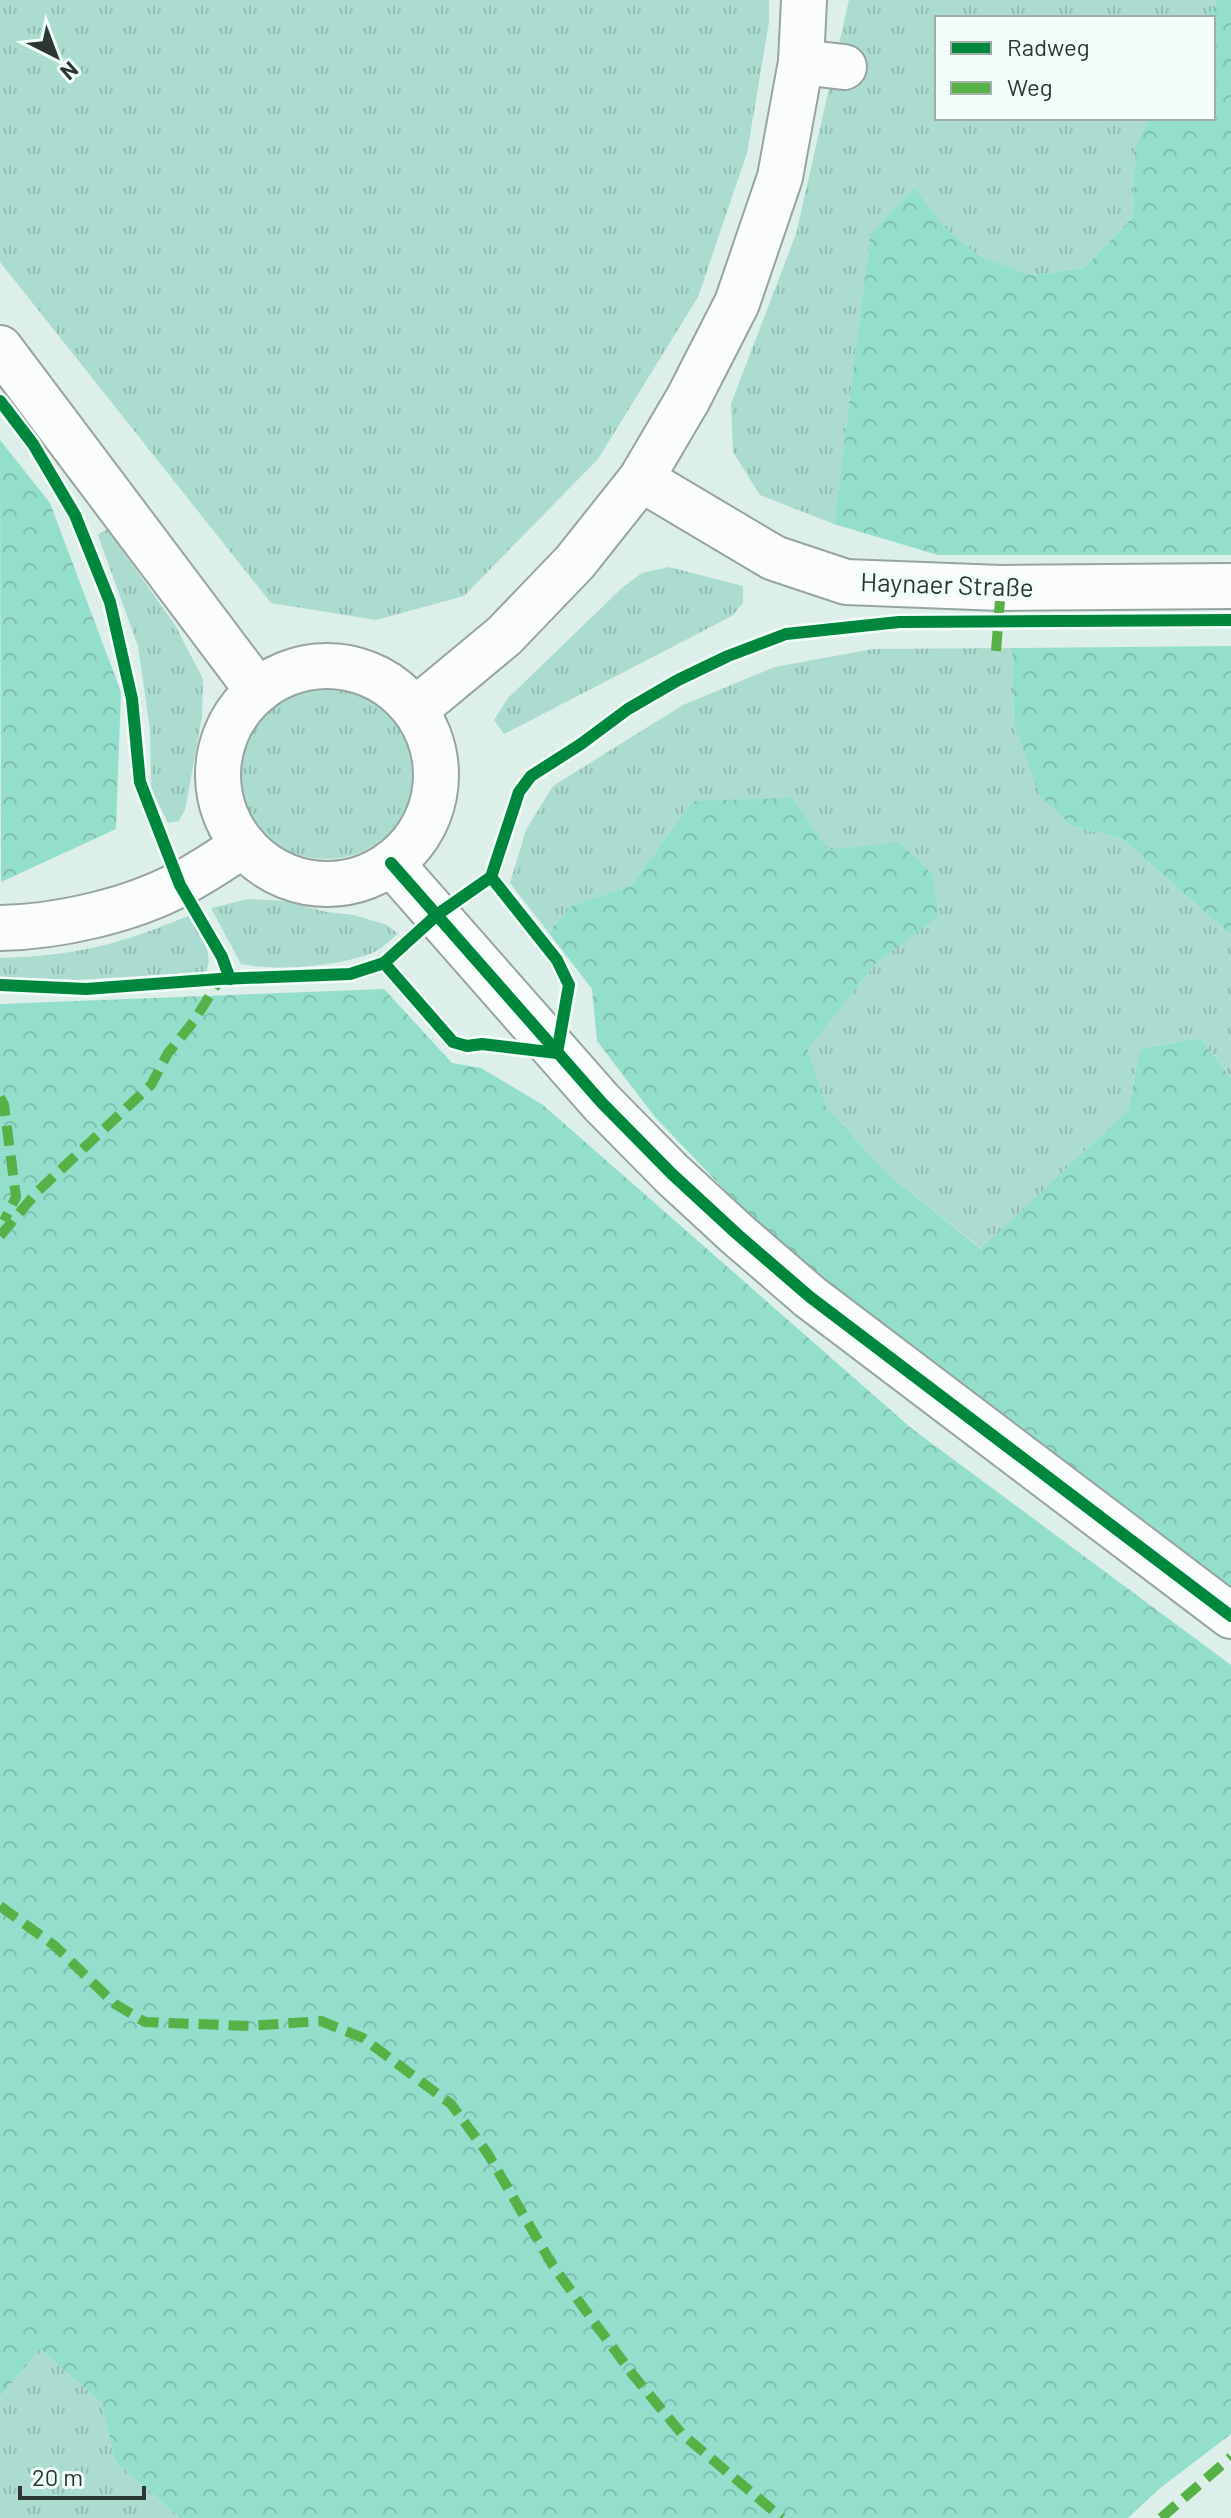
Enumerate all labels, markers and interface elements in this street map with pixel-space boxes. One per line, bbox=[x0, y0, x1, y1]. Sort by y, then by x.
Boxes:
north arrow bbox=[16, 16, 96, 96]
legend bbox=[935, 16, 1215, 120]
text: Radweg bbox=[1007, 32, 1090, 61]
text: N bbox=[56, 57, 84, 86]
text: Weg bbox=[1007, 72, 1053, 101]
street label: Haynaer Straße bbox=[860, 565, 1034, 602]
scale bar bbox=[20, 2450, 144, 2500]
text: 20 m bbox=[32, 2462, 83, 2491]

